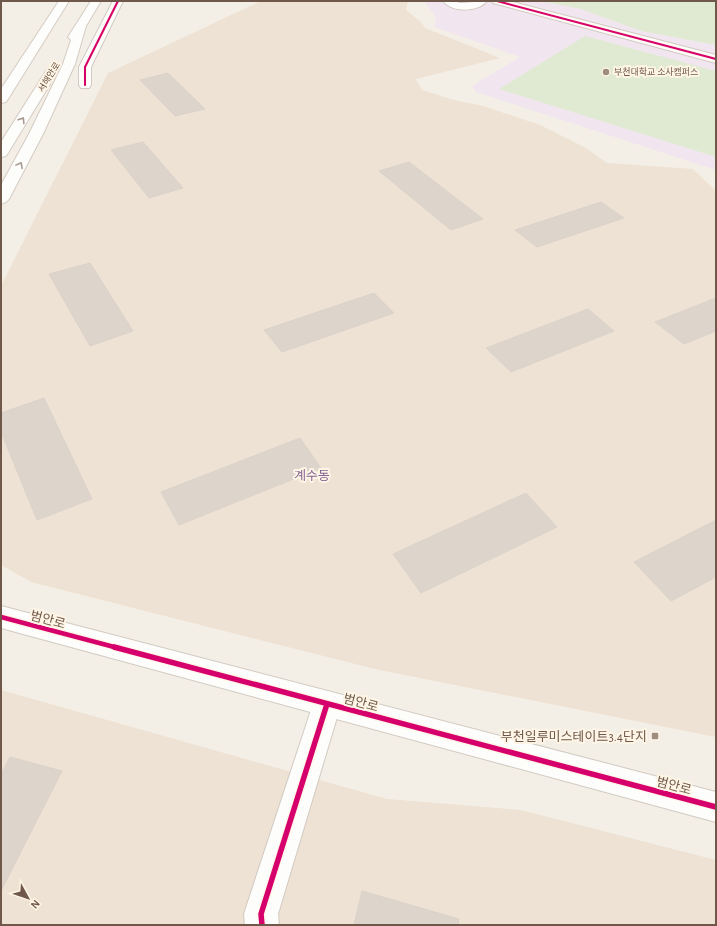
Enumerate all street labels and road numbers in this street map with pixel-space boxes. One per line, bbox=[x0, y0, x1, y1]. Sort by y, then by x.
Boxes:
street label: 서해안로 bbox=[36, 60, 62, 94]
street label: 범안로 bbox=[29, 609, 67, 631]
street label: 범안로 bbox=[342, 692, 380, 714]
street label: 범안로 bbox=[655, 775, 693, 797]

